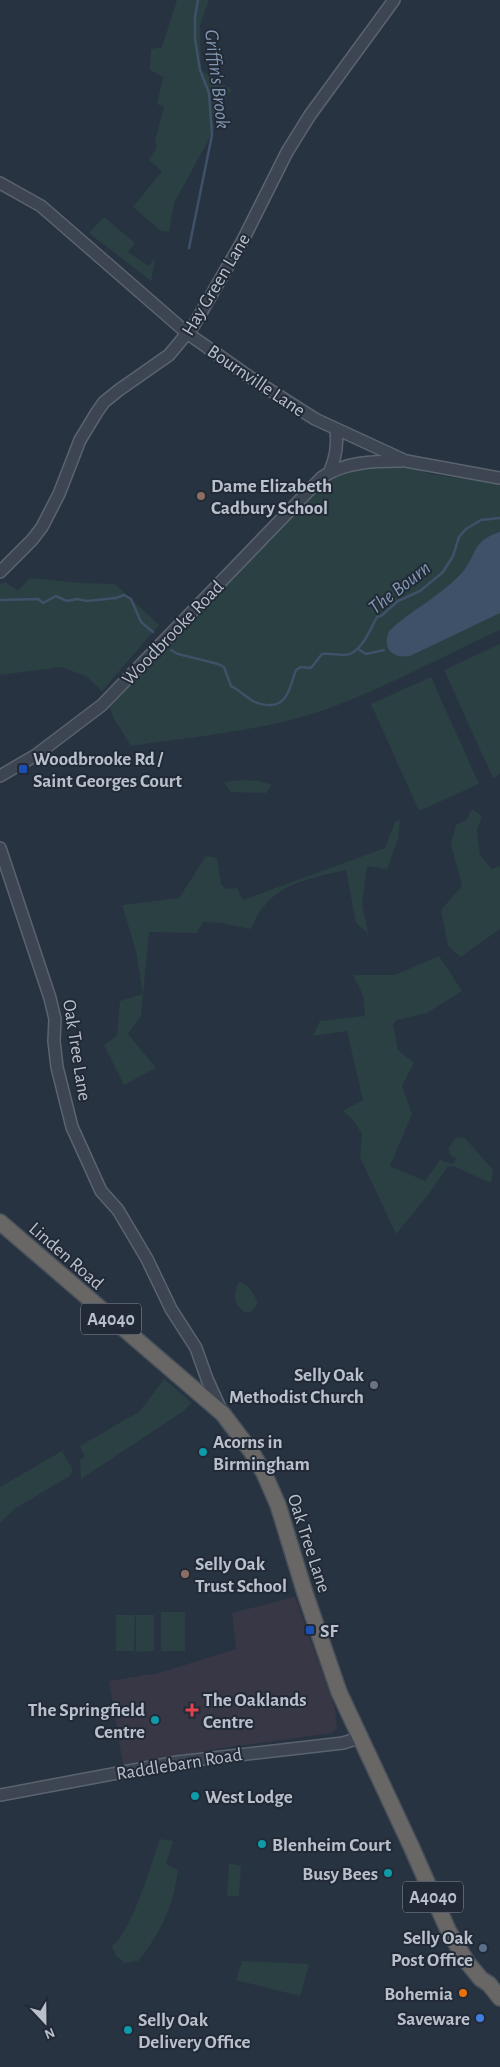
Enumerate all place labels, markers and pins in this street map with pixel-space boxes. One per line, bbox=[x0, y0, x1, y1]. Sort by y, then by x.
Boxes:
place label: Dame Elizabeth Cadbury School bbox=[211, 477, 332, 518]
marker: Dame Elizabeth Cadbury School bbox=[195, 490, 207, 502]
place label: Woodbrooke Rd / Saint Georges Court bbox=[33, 750, 182, 791]
marker: Woodbrooke Rd / Saint Georges Court bbox=[17, 763, 29, 775]
place label: Selly Oak Methodist Church bbox=[229, 1366, 365, 1407]
marker: Selly Oak Methodist Church bbox=[368, 1379, 380, 1391]
place label: Acorns in Birmingham bbox=[213, 1433, 310, 1474]
marker: Acorns in Birmingham bbox=[197, 1446, 209, 1458]
place label: Selly Oak Trust School bbox=[195, 1555, 287, 1596]
marker: Selly Oak Trust School bbox=[179, 1568, 191, 1580]
place label: SF bbox=[320, 1622, 338, 1641]
marker: SF bbox=[304, 1624, 316, 1636]
place label: The Oaklands Centre bbox=[203, 1691, 307, 1732]
place label: The Springfield Centre bbox=[28, 1701, 145, 1742]
marker: The Oaklands Centre bbox=[185, 1703, 199, 1717]
marker: The Springfield Centre bbox=[149, 1714, 161, 1726]
place label: West Lodge bbox=[205, 1788, 293, 1807]
marker: West Lodge bbox=[189, 1790, 201, 1802]
place label: Blenheim Court bbox=[272, 1836, 392, 1855]
marker: Blenheim Court bbox=[256, 1838, 268, 1850]
place label: Busy Bees bbox=[302, 1865, 378, 1884]
marker: Busy Bees bbox=[382, 1867, 394, 1879]
place label: Selly Oak Post Office bbox=[391, 1929, 474, 1970]
marker: Selly Oak Post Office bbox=[477, 1942, 489, 1954]
place label: Bohemia bbox=[384, 1985, 453, 2004]
marker: Bohemia bbox=[457, 1987, 469, 1999]
place label: Saveware bbox=[397, 2010, 470, 2029]
place label: Selly Oak Delivery Office bbox=[138, 2011, 251, 2052]
marker: Saveware bbox=[474, 2012, 486, 2024]
marker: Selly Oak Delivery Office bbox=[122, 2024, 134, 2036]

